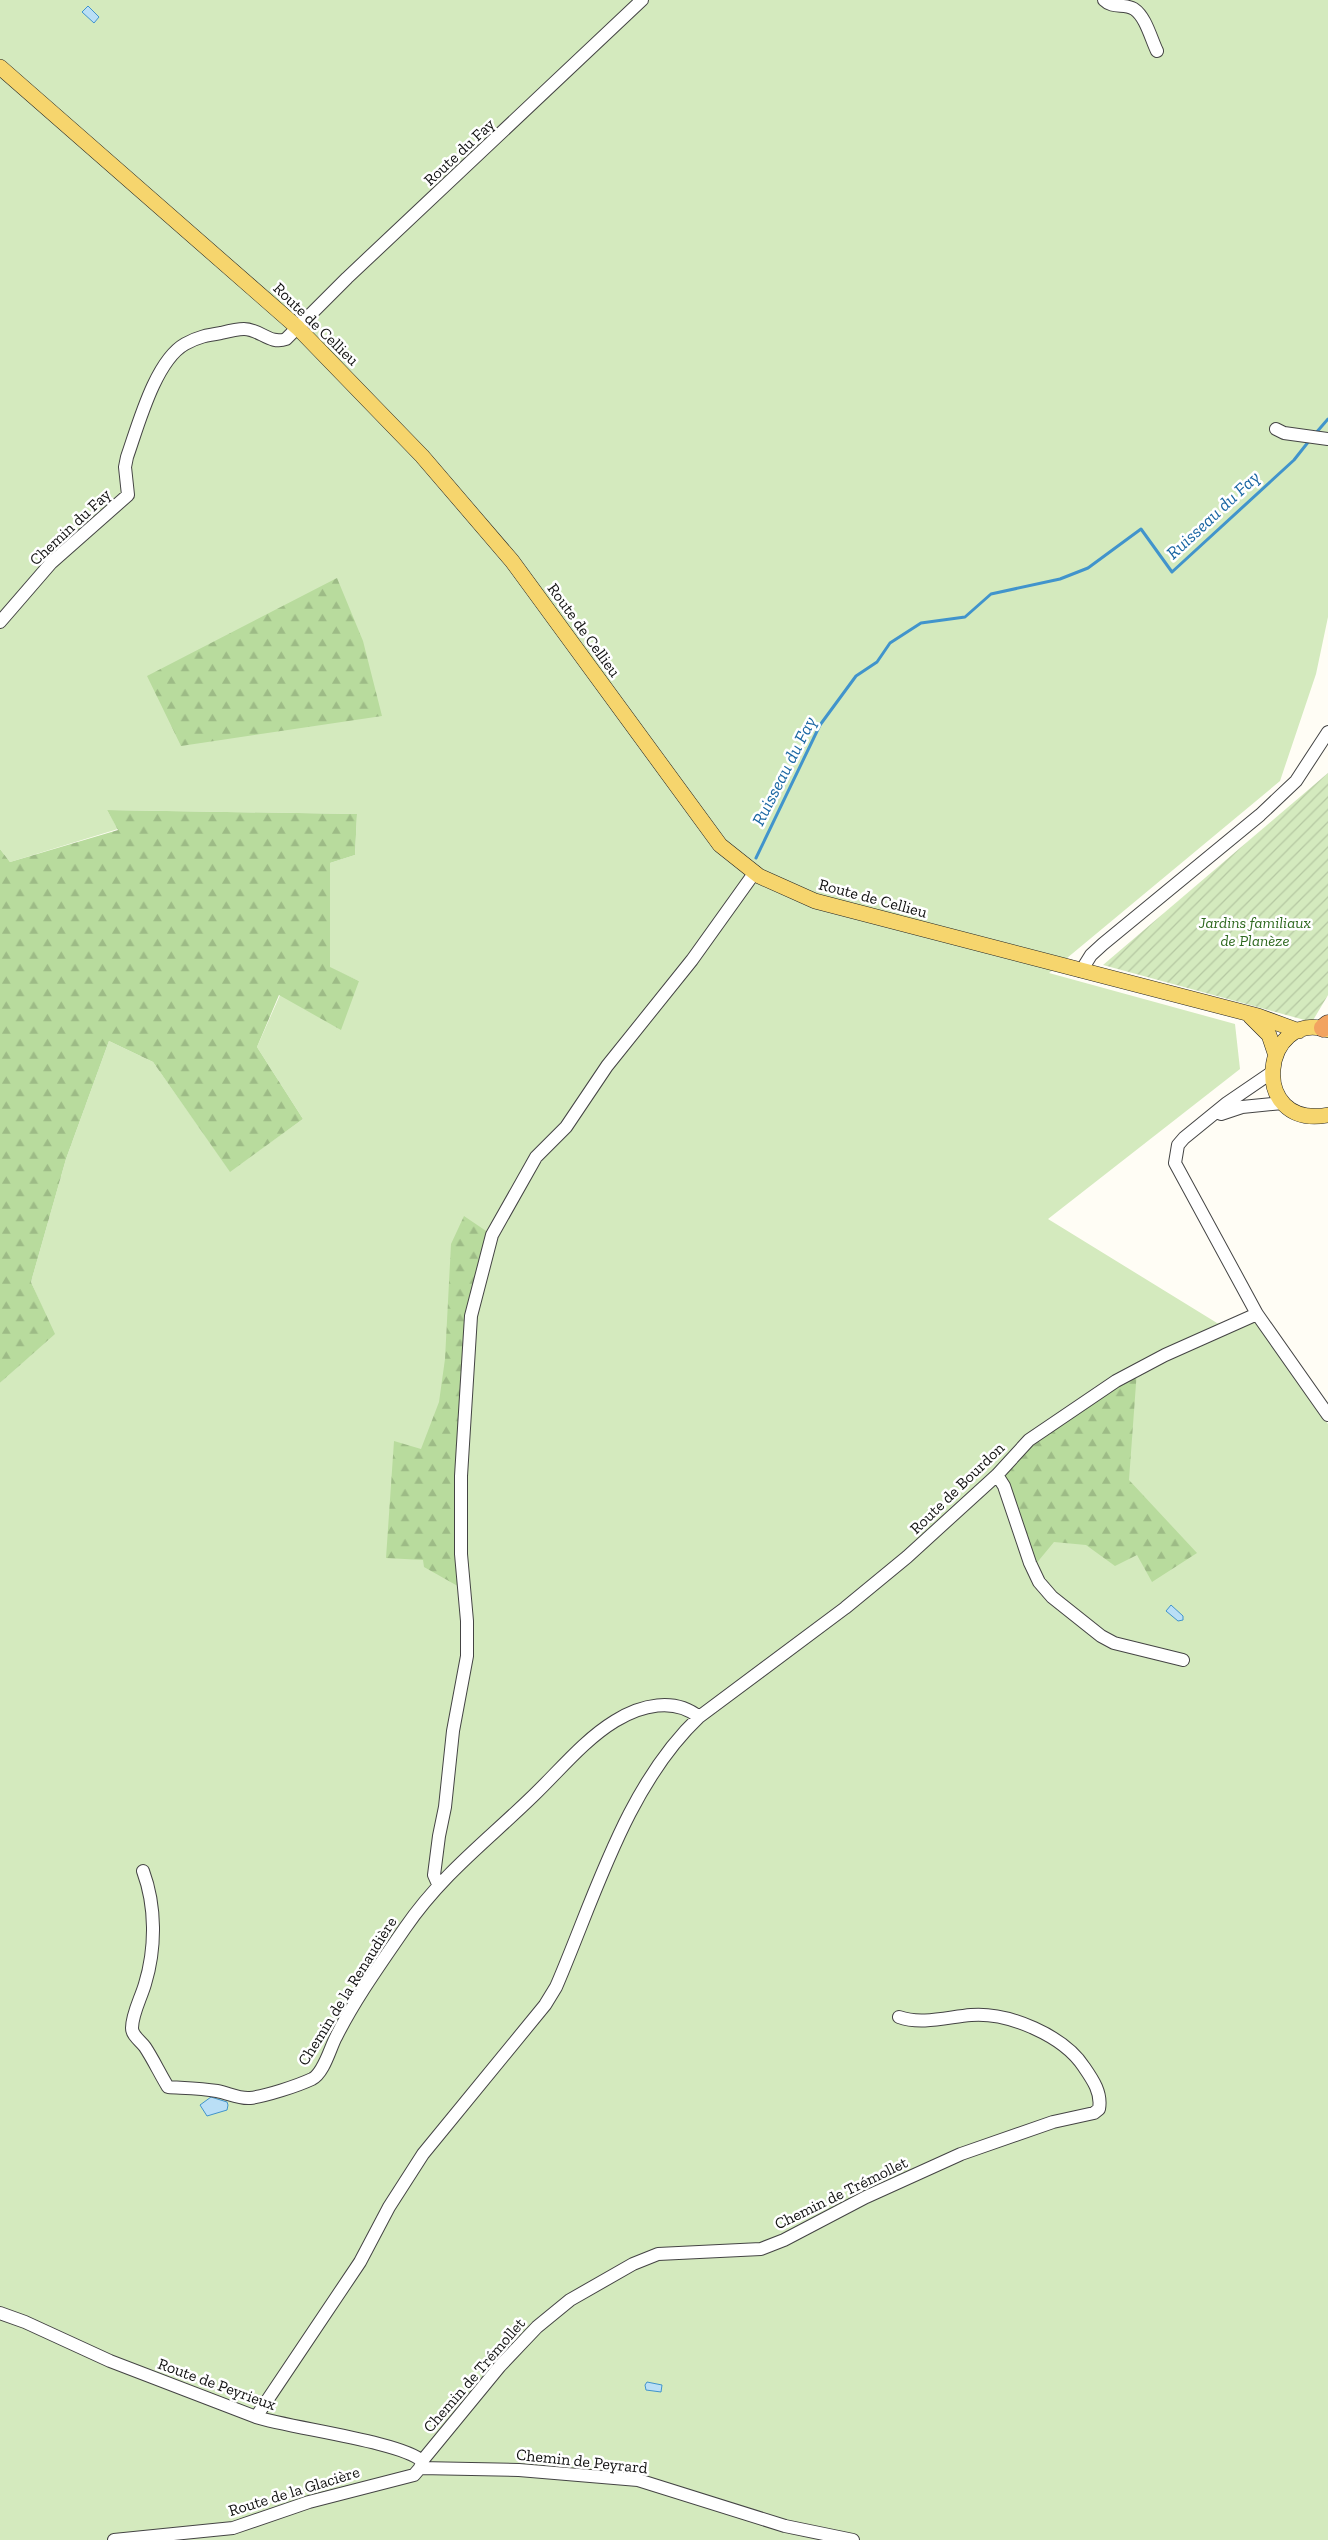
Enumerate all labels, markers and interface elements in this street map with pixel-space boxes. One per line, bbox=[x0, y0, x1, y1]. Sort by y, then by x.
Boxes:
street label: Route du Fay bbox=[420, 114, 499, 190]
street label: Route de Cellieu bbox=[269, 279, 363, 369]
water label: Ruisseau du Fay bbox=[1162, 466, 1264, 564]
street label: Chemin du Fay bbox=[26, 484, 115, 569]
street label: Route de Cellieu bbox=[544, 579, 624, 681]
water label: Ruisseau du Fay bbox=[747, 713, 821, 829]
street label: Route de Cellieu bbox=[817, 874, 929, 922]
park label: Jardins familiaux de Planèze bbox=[1198, 913, 1312, 950]
street label: Route de Bourdon bbox=[906, 1438, 1009, 1538]
street label: Chemin de la Renaudière bbox=[293, 1913, 401, 2069]
street label: Chemin de Trémollet bbox=[771, 2153, 911, 2233]
street label: Chemin de Trémollet bbox=[419, 2314, 529, 2436]
street label: Route de Peyrieux bbox=[155, 2354, 279, 2414]
street label: Chemin de Peyrard bbox=[515, 2445, 649, 2477]
street label: Route de la Glacière bbox=[226, 2462, 362, 2520]

